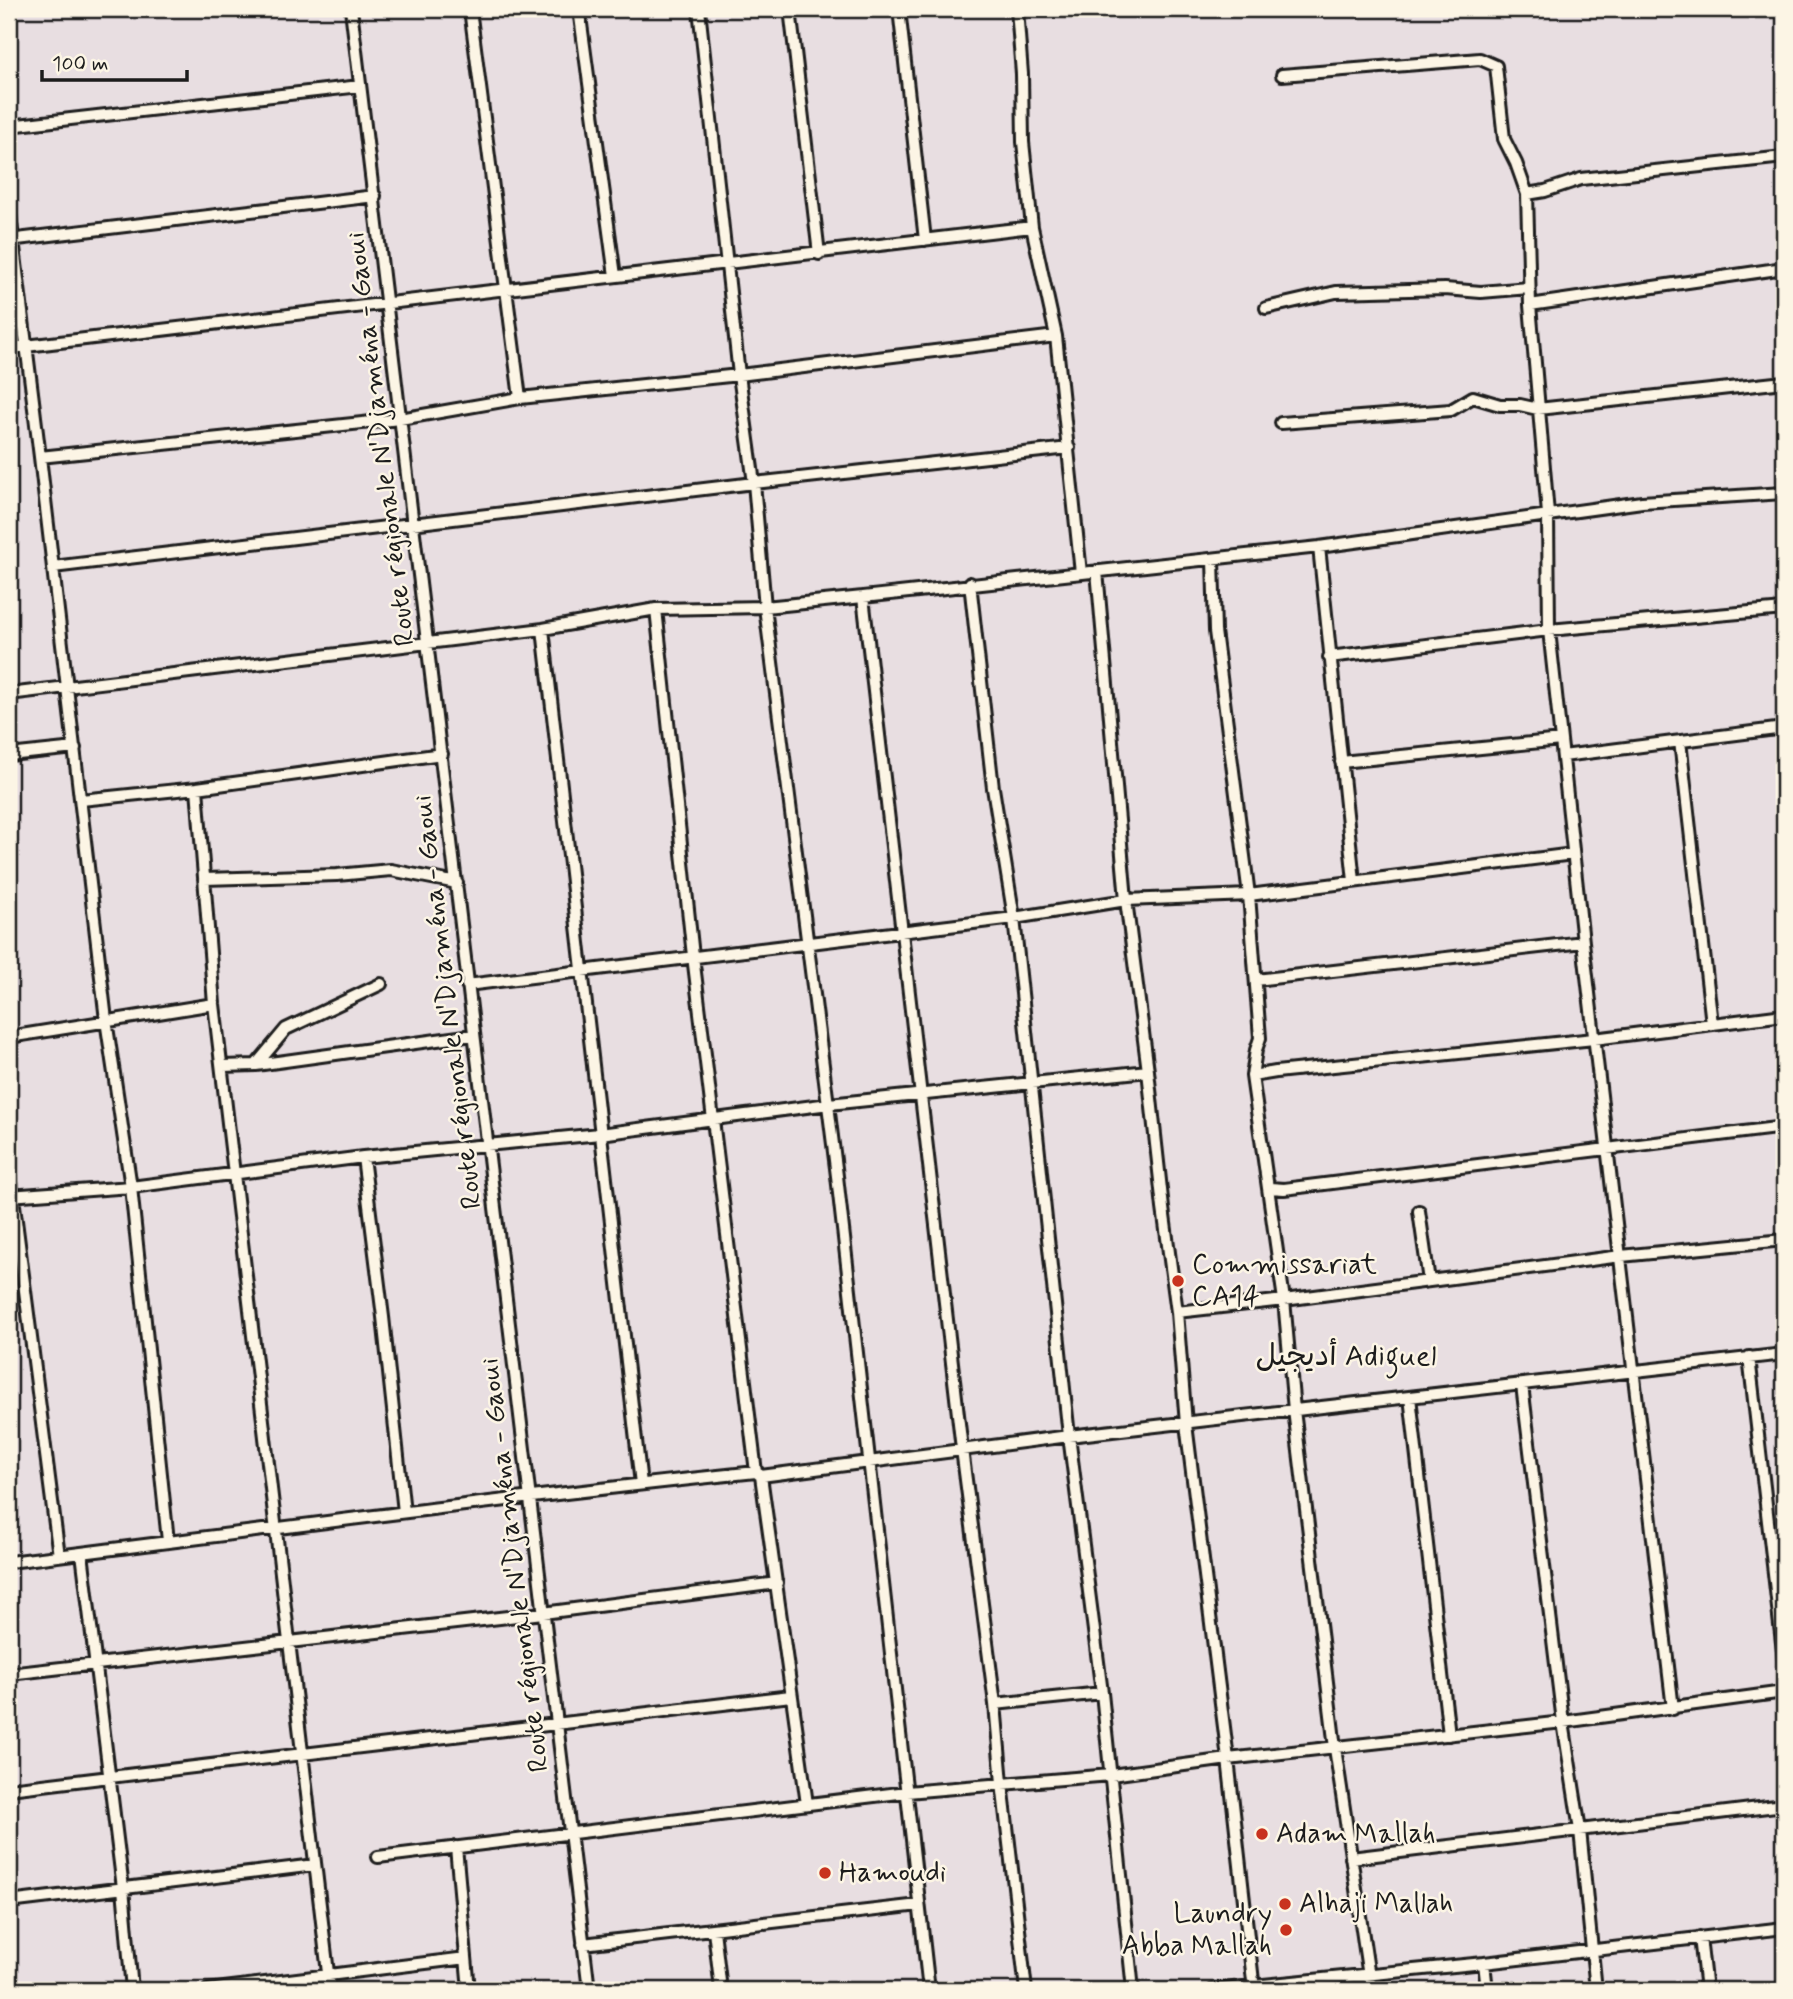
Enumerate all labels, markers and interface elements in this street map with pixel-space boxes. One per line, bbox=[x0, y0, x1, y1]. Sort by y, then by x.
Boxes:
scale bar bbox=[42, 38, 187, 82]
text: 100 m bbox=[52, 50, 108, 78]
street label: Route régionale N'Djaména - Gaoui bbox=[337, 230, 425, 648]
street label: Route régionale N'Djaména - Gaoui bbox=[404, 793, 492, 1211]
place label: Commissariat CA14 bbox=[1192, 1247, 1378, 1316]
marker: Commissariat CA14 bbox=[1170, 1273, 1186, 1289]
district label: أديجيل Adiguel bbox=[1256, 1337, 1436, 1379]
street label: Route régionale N'Djaména - Gaoui bbox=[471, 1356, 559, 1774]
place label: Adam Mallah bbox=[1276, 1816, 1436, 1853]
marker: Adam Mallah bbox=[1254, 1826, 1270, 1842]
place label: Hamoudi bbox=[839, 1855, 946, 1892]
marker: Hamoudi bbox=[817, 1865, 833, 1881]
place label: Alhaji Mallah bbox=[1299, 1886, 1453, 1923]
place label: Laundry Abba Mallah bbox=[1122, 1896, 1272, 1965]
marker: Alhaji Mallah bbox=[1277, 1896, 1293, 1912]
marker: Laundry Abba Mallah bbox=[1278, 1922, 1294, 1938]

